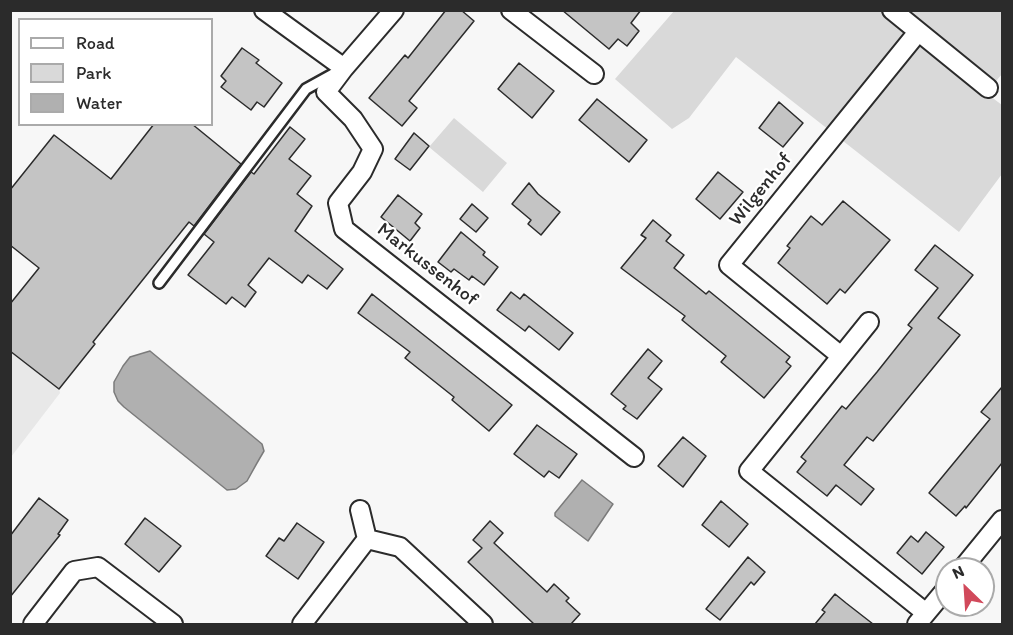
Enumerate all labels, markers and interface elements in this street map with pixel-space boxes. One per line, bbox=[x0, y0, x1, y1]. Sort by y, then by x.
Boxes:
legend bbox=[18, 18, 213, 126]
text: Road bbox=[76, 32, 115, 54]
text: Park bbox=[76, 62, 111, 84]
text: Water bbox=[76, 92, 122, 114]
street label: Wilgenhof bbox=[724, 149, 798, 231]
street label: Markussenhof bbox=[372, 218, 482, 312]
north arrow bbox=[935, 557, 995, 617]
text: N bbox=[949, 561, 967, 583]

